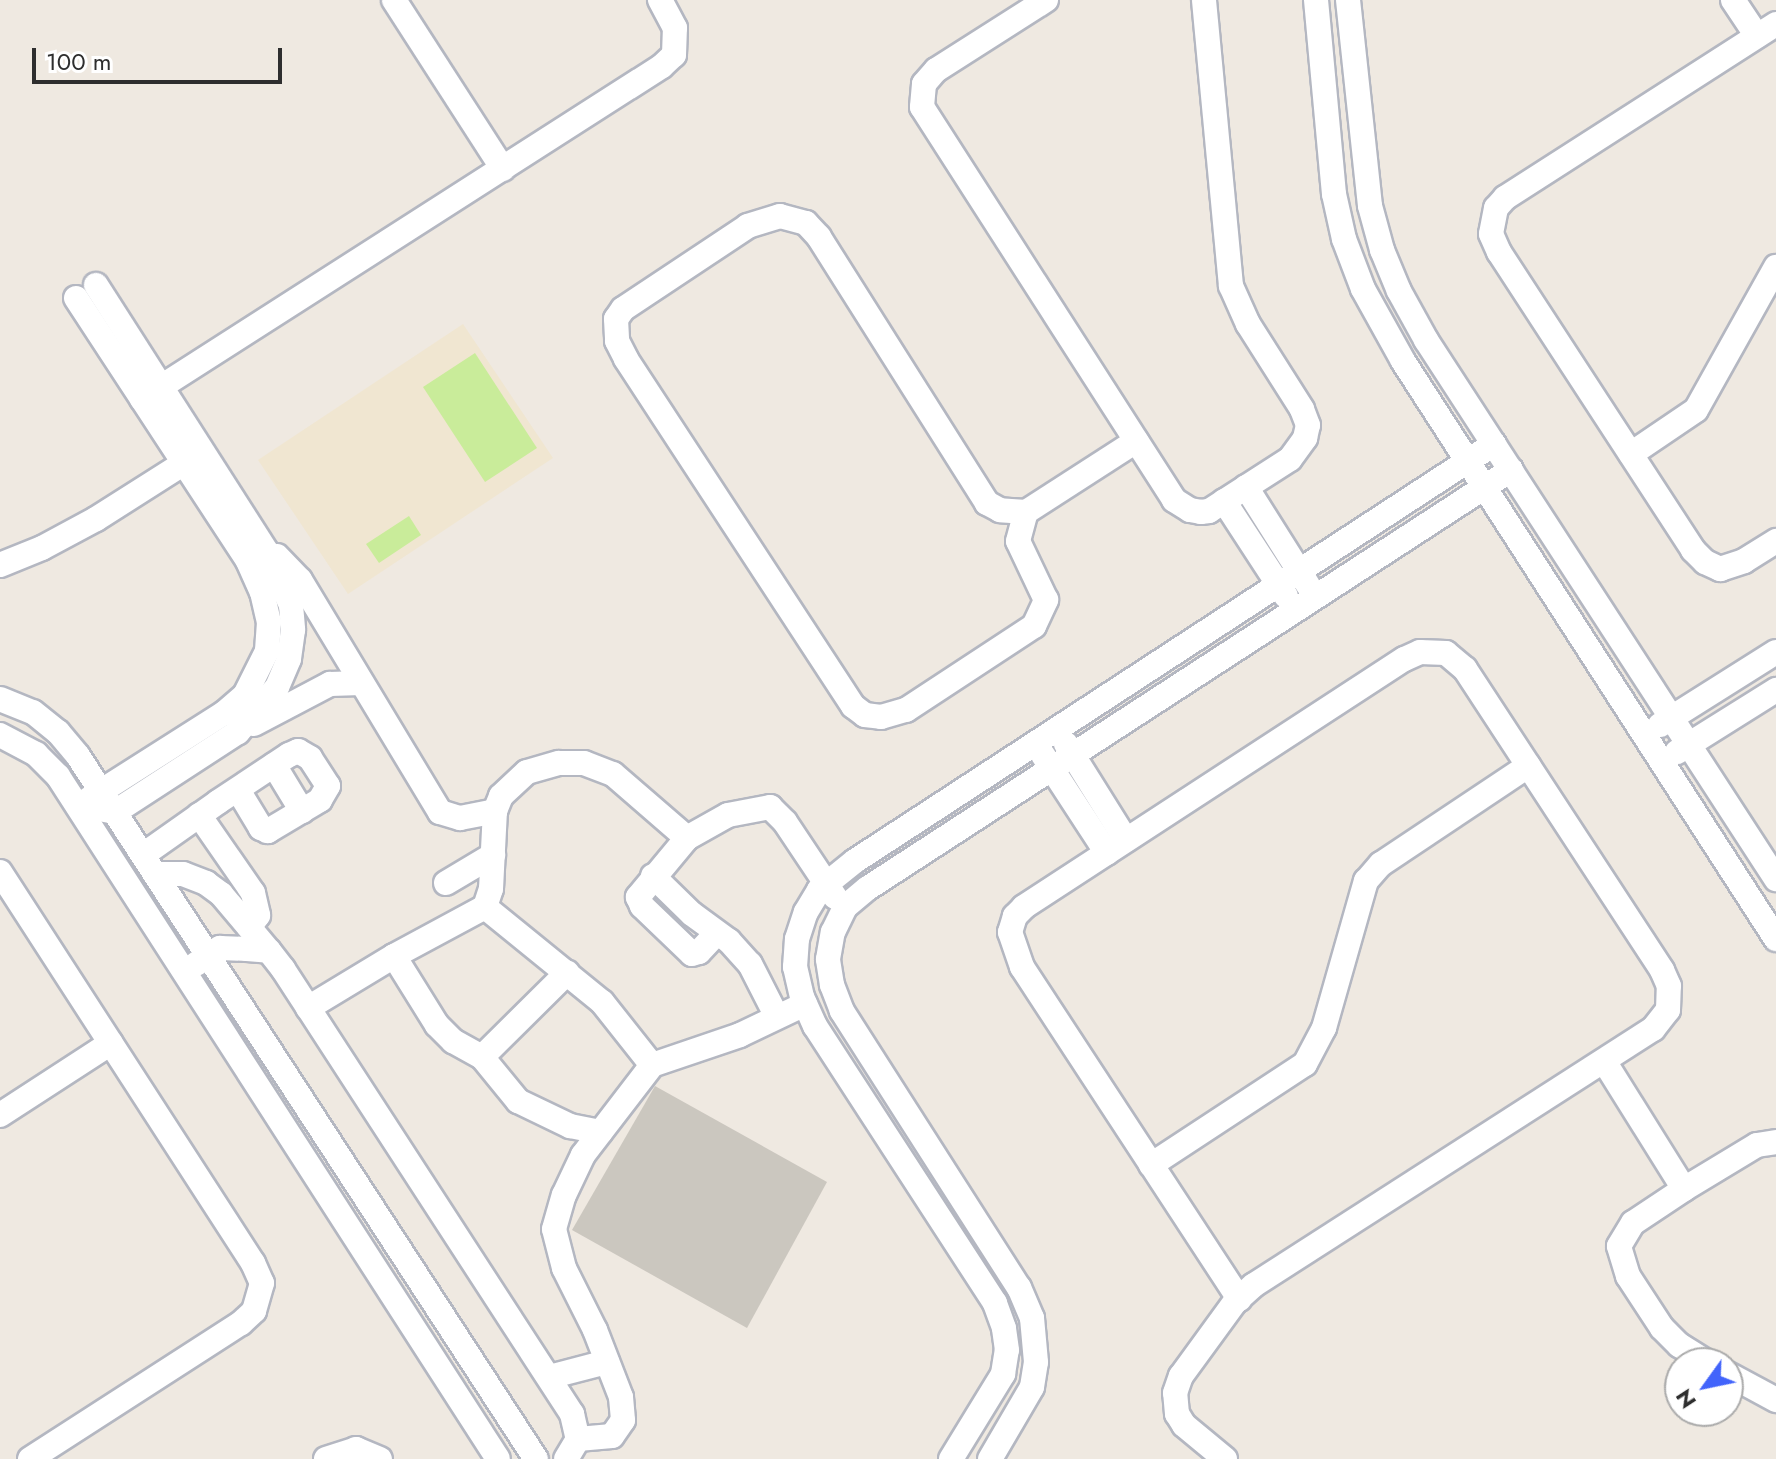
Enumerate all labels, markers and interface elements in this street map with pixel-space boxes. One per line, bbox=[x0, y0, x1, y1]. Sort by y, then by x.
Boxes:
scale bar bbox=[36, 32, 286, 82]
text: 100 m bbox=[46, 44, 112, 79]
north arrow bbox=[1664, 1347, 1744, 1427]
text: N bbox=[1667, 1383, 1704, 1415]

